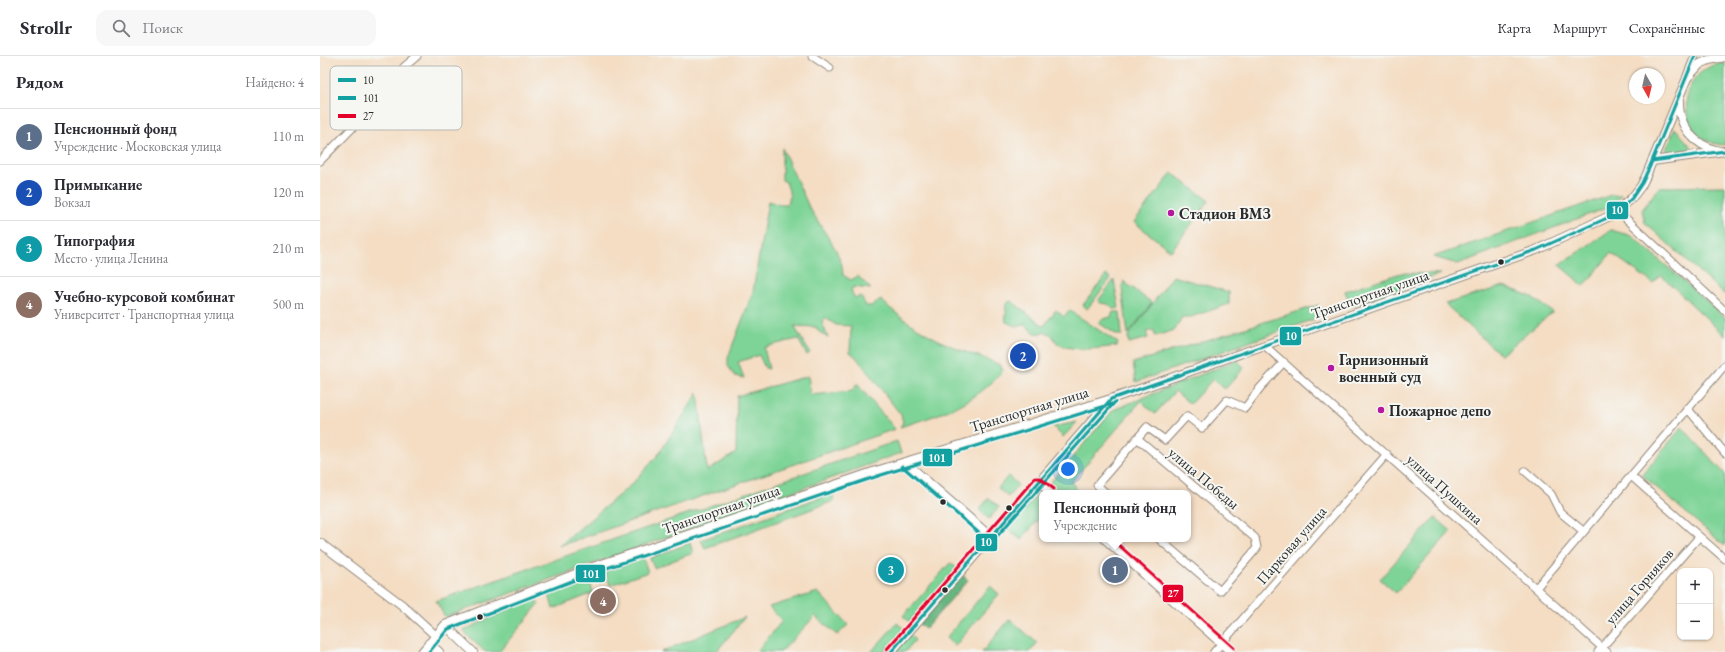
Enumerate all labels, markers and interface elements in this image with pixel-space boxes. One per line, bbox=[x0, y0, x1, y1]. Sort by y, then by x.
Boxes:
search box bbox=[96, 10, 376, 46]
text: Strollr bbox=[20, 15, 72, 40]
icon: search bbox=[110, 17, 132, 39]
text: Поиск bbox=[142, 18, 183, 37]
text: Карта bbox=[1498, 19, 1531, 37]
text: Маршрут bbox=[1553, 19, 1607, 37]
text: Сохранённые bbox=[1629, 19, 1705, 37]
legend bbox=[330, 66, 462, 130]
north arrow bbox=[1629, 68, 1665, 104]
text: Рядом bbox=[16, 71, 64, 93]
text: 10 bbox=[363, 73, 374, 87]
text: Найдено: 4 bbox=[245, 74, 304, 91]
text: 101 bbox=[363, 91, 379, 105]
text: 27 bbox=[363, 109, 374, 123]
text: Пенсионный фонд bbox=[54, 119, 177, 138]
text: 1 bbox=[26, 128, 32, 145]
text: 110 m bbox=[273, 128, 304, 145]
text: Учреждение · Московская улица bbox=[54, 138, 221, 155]
text: Примыкание bbox=[54, 175, 142, 194]
text: 2 bbox=[26, 184, 32, 201]
text: 120 m bbox=[273, 184, 304, 201]
text: Вокзал bbox=[54, 194, 91, 211]
line badge: 10 bbox=[1606, 201, 1629, 220]
text: 10 bbox=[1611, 203, 1623, 217]
place label: Стадион ВМЗ bbox=[1179, 204, 1271, 223]
marker: Стадион ВМЗ bbox=[1166, 208, 1176, 218]
text: Типография bbox=[54, 231, 135, 250]
text: 3 bbox=[26, 240, 32, 257]
text: 210 m bbox=[273, 240, 304, 257]
text: Место · улица Ленина bbox=[54, 250, 168, 267]
unlabelled marker bbox=[1496, 257, 1506, 267]
street label: Транспортная улица bbox=[1309, 265, 1431, 323]
text: Учебно-курсовой комбинат bbox=[54, 287, 235, 306]
text: 4 bbox=[26, 296, 32, 313]
text: 500 m bbox=[273, 296, 304, 313]
text: Университет · Транспортная улица bbox=[54, 306, 234, 323]
line badge: 10 bbox=[1279, 326, 1302, 346]
text: 10 bbox=[1285, 329, 1297, 343]
pin: 2 bbox=[1010, 341, 1036, 371]
place label: Гарнизонный военный суд bbox=[1339, 350, 1429, 386]
marker: Гарнизонный военный суд bbox=[1326, 363, 1336, 373]
street label: Транспортная улица bbox=[967, 382, 1091, 436]
place label: Пожарное депо bbox=[1389, 401, 1491, 420]
marker: Пожарное депо bbox=[1376, 405, 1386, 415]
street label: улица Победы bbox=[1165, 443, 1243, 513]
line badge: 101 bbox=[922, 448, 953, 467]
street label: улица Пушкина bbox=[1403, 450, 1487, 528]
text: 101 bbox=[928, 451, 946, 465]
your location bbox=[1058, 459, 1078, 479]
street label: Транспортная улица bbox=[660, 480, 782, 538]
popup bbox=[1039, 490, 1191, 542]
unlabelled marker bbox=[938, 497, 948, 507]
text: Пенсионный фонд bbox=[1054, 498, 1176, 517]
street label: Парковая улица bbox=[1252, 502, 1330, 588]
unlabelled marker bbox=[1004, 503, 1014, 513]
text: Учреждение bbox=[1054, 517, 1117, 534]
line badge: 10 bbox=[975, 533, 998, 552]
text: 10 bbox=[980, 535, 992, 549]
street label: улица Горняков bbox=[1601, 544, 1677, 628]
pin: 3 bbox=[878, 555, 904, 585]
pin: 1 bbox=[1102, 555, 1128, 585]
line badge: 101 bbox=[575, 564, 606, 583]
text: 101 bbox=[582, 567, 600, 581]
map controls bbox=[1677, 568, 1713, 640]
button: + bbox=[1677, 568, 1713, 604]
line badge: 27 bbox=[1162, 584, 1184, 603]
unlabelled marker bbox=[940, 585, 950, 595]
pin: 4 bbox=[590, 586, 616, 616]
text: 27 bbox=[1167, 586, 1179, 600]
button: − bbox=[1677, 604, 1713, 640]
unlabelled marker bbox=[475, 612, 485, 622]

